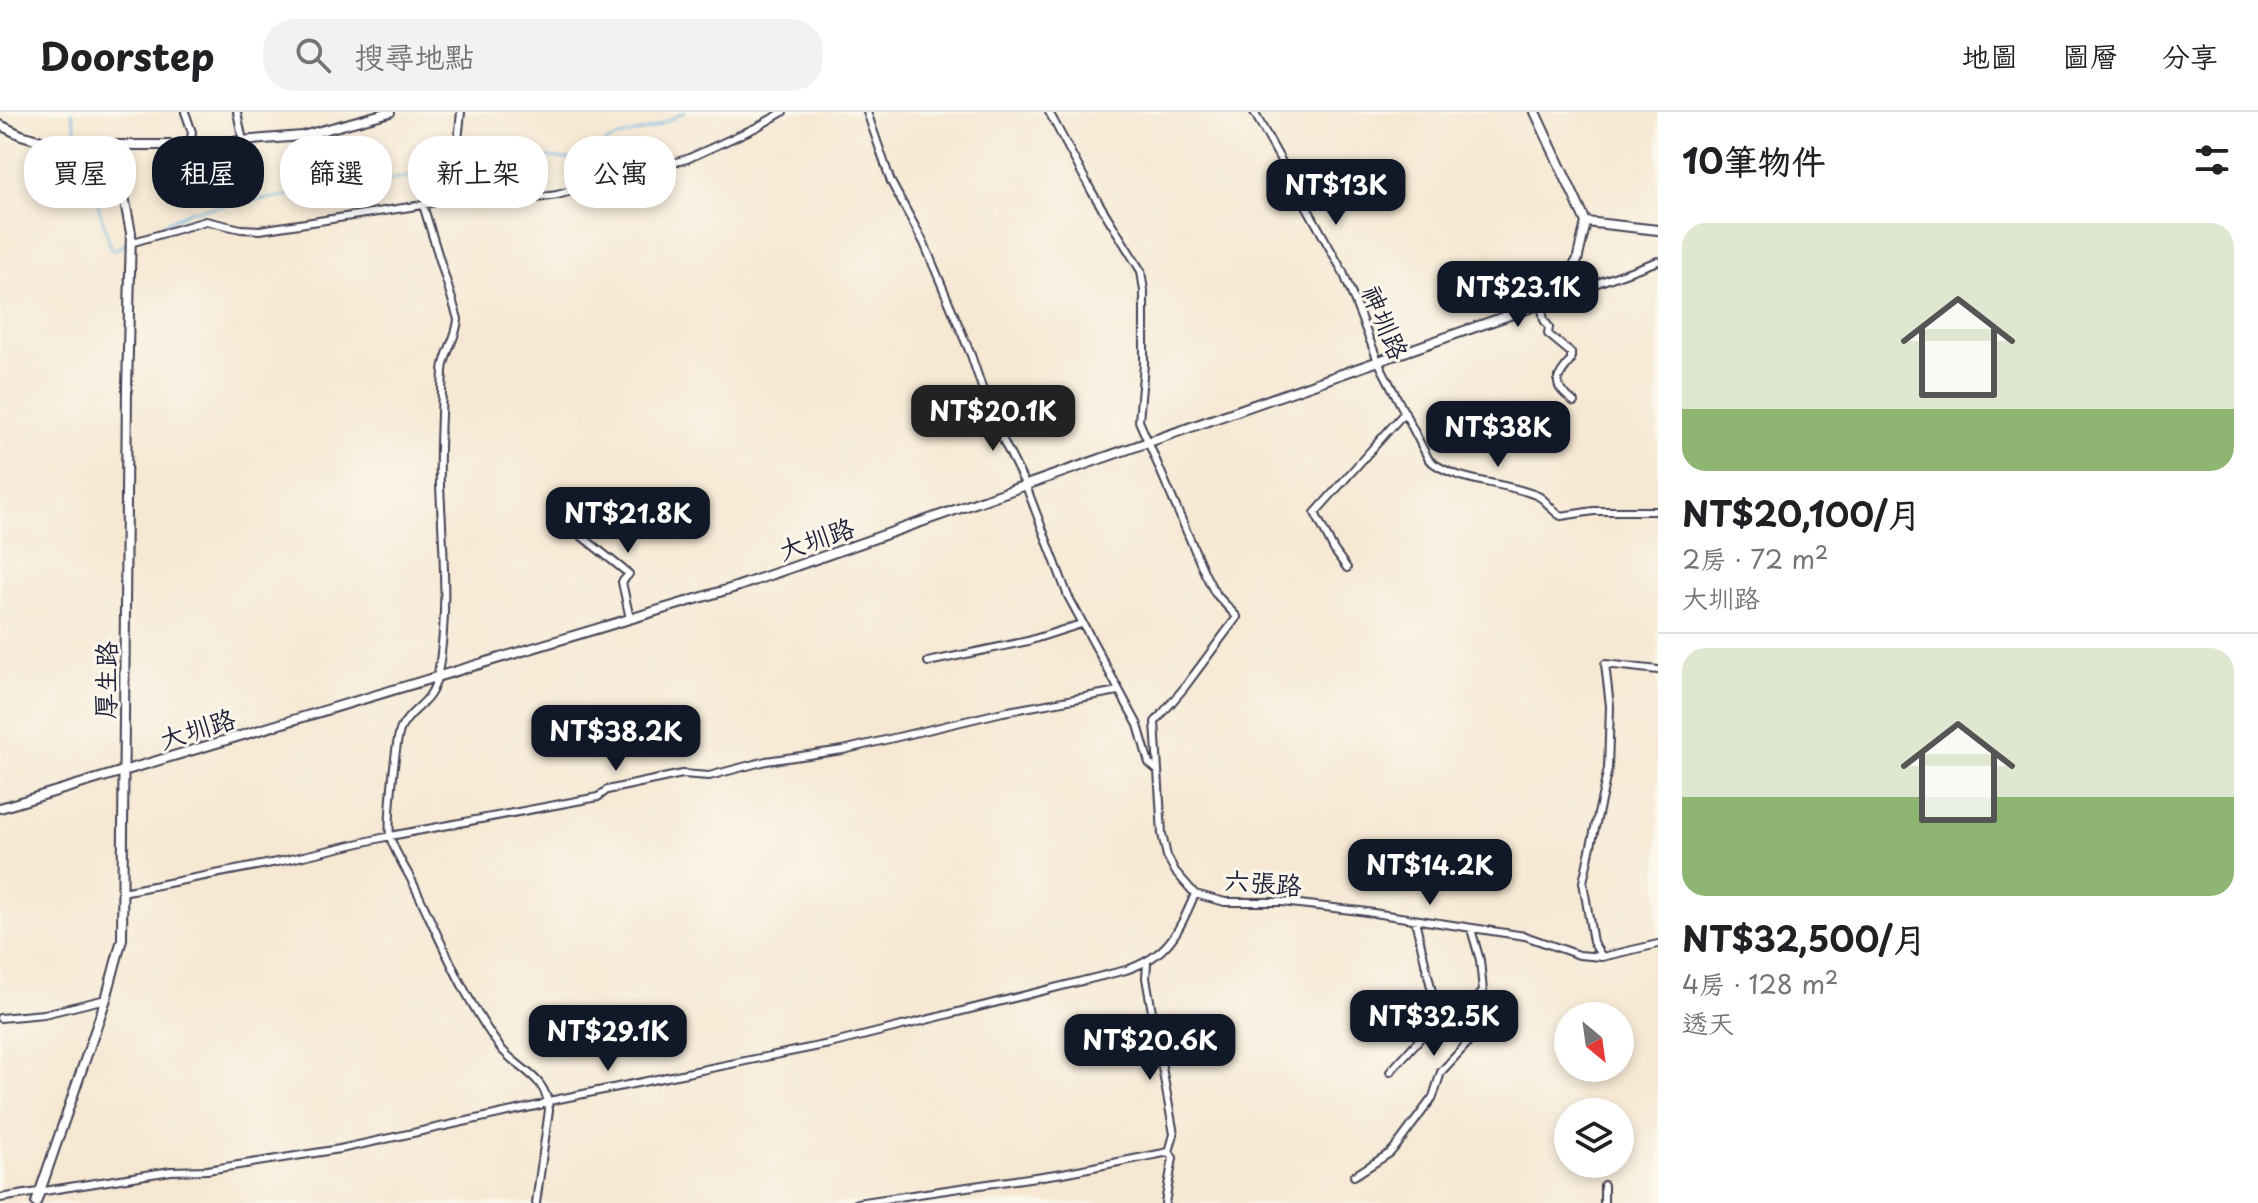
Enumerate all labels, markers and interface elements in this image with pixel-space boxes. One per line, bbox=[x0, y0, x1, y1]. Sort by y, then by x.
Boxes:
search box bbox=[263, 19, 823, 91]
text: Doorstep bbox=[40, 27, 215, 84]
icon: search bbox=[291, 33, 335, 77]
text: 搜尋地點 bbox=[355, 33, 475, 78]
text: 地圖 bbox=[1962, 34, 2018, 77]
text: 圖層 bbox=[2062, 34, 2118, 77]
text: 分享 bbox=[2162, 34, 2218, 77]
text: 10筆物件 bbox=[1682, 134, 1825, 186]
chip: 買屋 bbox=[24, 136, 136, 208]
chip: 租屋 bbox=[152, 136, 264, 208]
chip: 篩選 bbox=[280, 136, 392, 208]
chip: 新上架 bbox=[408, 136, 548, 208]
chip: 公寓 bbox=[564, 136, 676, 208]
icon: filters bbox=[2190, 138, 2234, 182]
pin: NT$13K bbox=[1271, 159, 1401, 227]
text: NT$13K bbox=[1284, 165, 1388, 204]
pin: NT$23.1K bbox=[1435, 261, 1601, 329]
text: NT$23.1K bbox=[1455, 267, 1581, 306]
icon: home bbox=[1886, 275, 2030, 419]
street label: 神圳路 bbox=[1353, 278, 1419, 366]
pin: NT$20.1K bbox=[910, 385, 1076, 453]
text: NT$20.1K bbox=[929, 391, 1057, 430]
pin: NT$38K bbox=[1433, 401, 1563, 469]
text: NT$38K bbox=[1444, 407, 1552, 446]
pin: NT$21.8K bbox=[545, 487, 711, 555]
text: NT$20,100/月 bbox=[1682, 487, 1922, 539]
text: NT$21.8K bbox=[564, 493, 692, 532]
street label: 大圳路 bbox=[773, 507, 859, 569]
text: 2房 · 72 m² bbox=[1682, 539, 1828, 578]
text: 大圳路 bbox=[1682, 578, 1760, 617]
street label: 厚生路 bbox=[85, 641, 125, 719]
street label: 大圳路 bbox=[154, 698, 240, 758]
icon: home bbox=[1886, 700, 2030, 844]
pin: NT$38.2K bbox=[533, 705, 699, 773]
text: NT$38.2K bbox=[549, 711, 683, 750]
pin: NT$14.2K bbox=[1347, 839, 1513, 907]
text: NT$14.2K bbox=[1366, 845, 1494, 884]
street label: 六張路 bbox=[1223, 860, 1303, 904]
text: NT$32,500/月 bbox=[1682, 912, 1927, 964]
text: 4房 · 128 m² bbox=[1682, 964, 1838, 1003]
pin: NT$32.5K bbox=[1351, 990, 1517, 1058]
text: NT$32.5K bbox=[1368, 996, 1500, 1035]
north arrow bbox=[1554, 1002, 1634, 1082]
map controls bbox=[1554, 1002, 1634, 1178]
text: 透天 bbox=[1682, 1003, 1734, 1042]
pin: NT$29.1K bbox=[525, 1005, 691, 1073]
text: NT$29.1K bbox=[547, 1011, 669, 1050]
pin: NT$20.6K bbox=[1067, 1014, 1233, 1082]
text: NT$20.6K bbox=[1082, 1020, 1218, 1059]
button: layers bbox=[1554, 1098, 1634, 1178]

